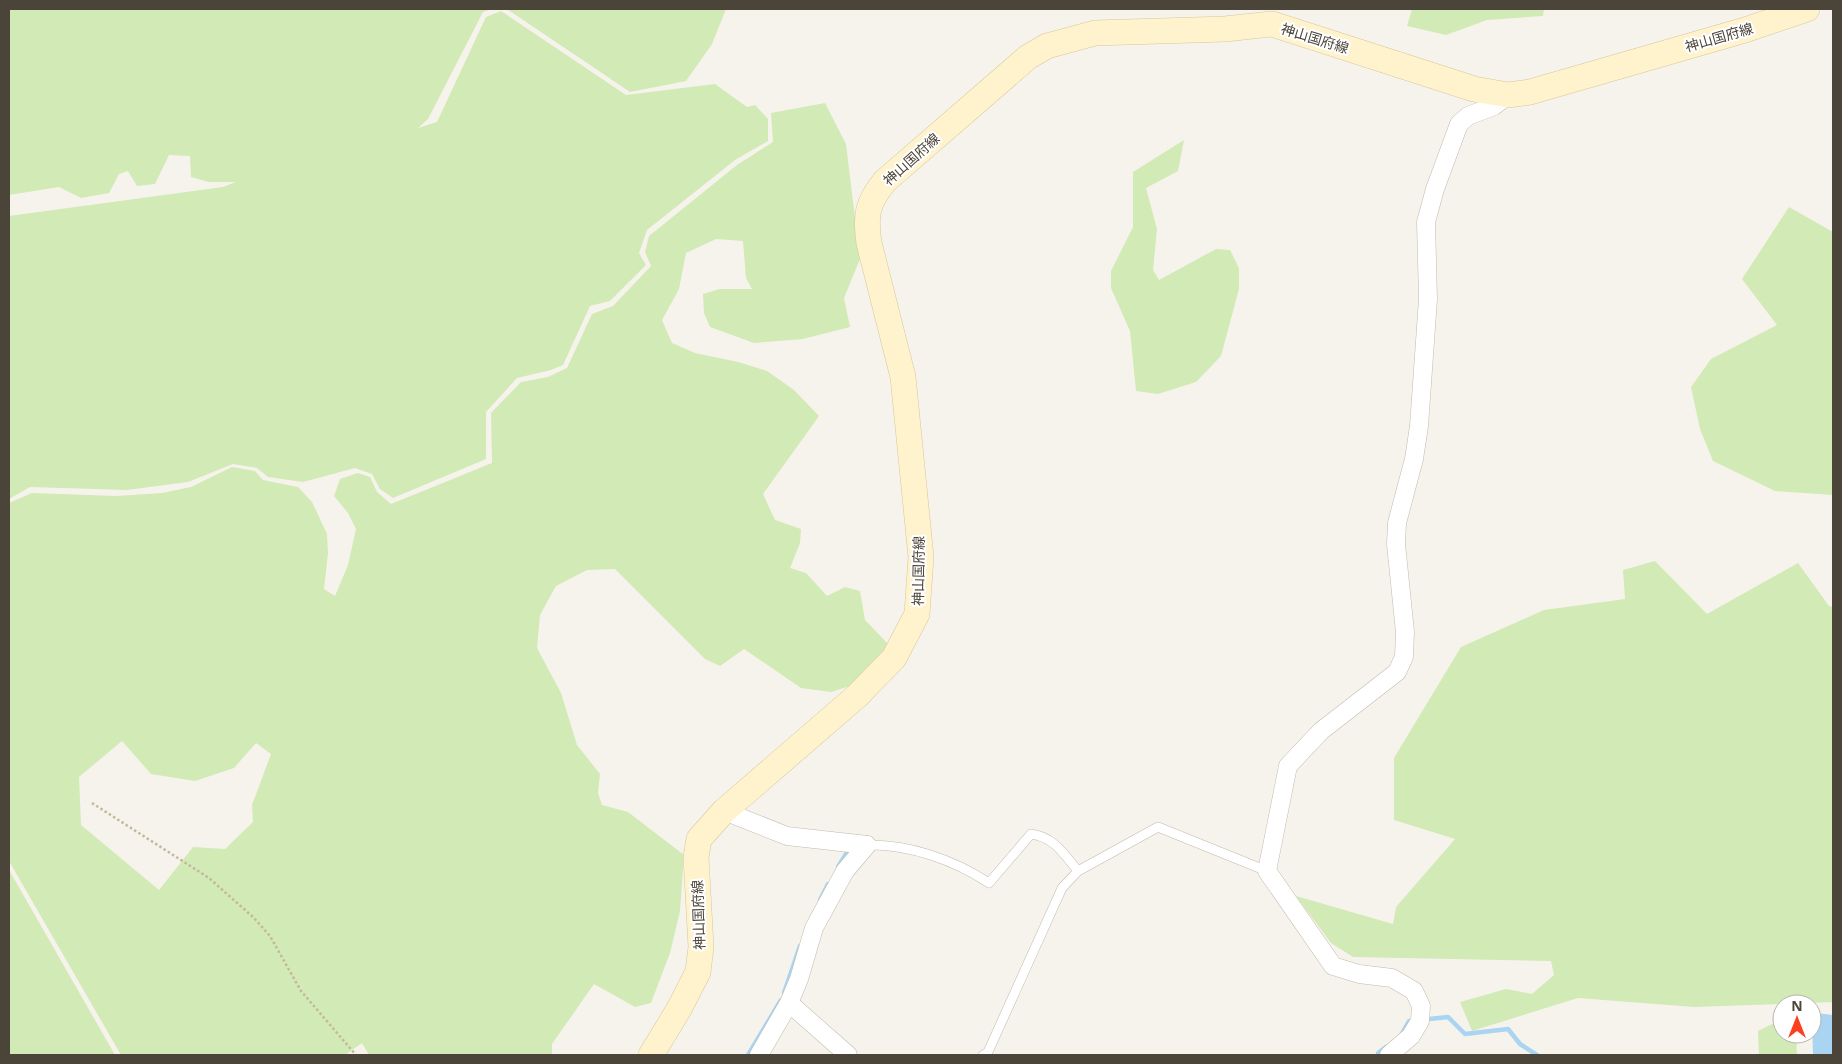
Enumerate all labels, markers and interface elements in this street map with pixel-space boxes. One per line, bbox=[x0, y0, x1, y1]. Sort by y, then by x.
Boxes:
street label: 神山国府線 bbox=[1683, 18, 1755, 56]
street label: 神山国府線 bbox=[1279, 19, 1351, 57]
street label: 神山国府線 bbox=[879, 129, 943, 189]
street label: 神山国府線 bbox=[908, 536, 928, 606]
street label: 神山国府線 bbox=[687, 880, 709, 950]
north arrow bbox=[1772, 994, 1822, 1044]
text: N bbox=[1791, 996, 1803, 1015]

